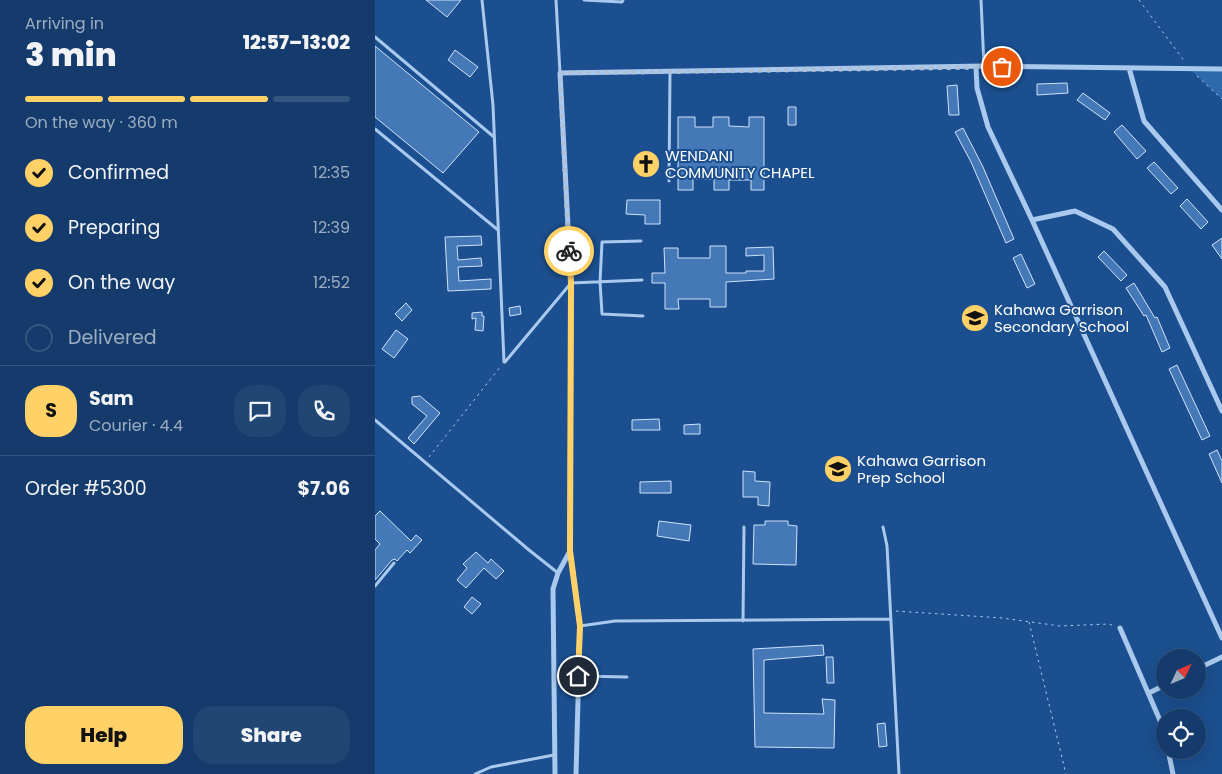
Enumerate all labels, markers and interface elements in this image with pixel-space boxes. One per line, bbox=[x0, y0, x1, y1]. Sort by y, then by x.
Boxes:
text: Arriving in bbox=[25, 12, 104, 35]
text: 12:57–13:02 bbox=[243, 29, 350, 56]
text: 3 min bbox=[25, 32, 117, 77]
pin bbox=[981, 46, 1023, 88]
icon: bag bbox=[988, 53, 1016, 81]
text: On the way · 360 m bbox=[25, 111, 178, 134]
place label: WENDANI COMMUNITY CHAPEL bbox=[665, 145, 815, 183]
church icon: WENDANI COMMUNITY CHAPEL bbox=[631, 149, 661, 179]
icon: check bbox=[25, 159, 53, 187]
text: Confirmed bbox=[68, 159, 169, 186]
text: 12:35 bbox=[313, 161, 350, 184]
icon: check bbox=[25, 214, 53, 242]
text: Preparing bbox=[68, 214, 160, 241]
text: 12:39 bbox=[313, 216, 350, 239]
courier bbox=[544, 226, 594, 276]
icon: bike bbox=[555, 237, 583, 265]
icon: check bbox=[25, 269, 53, 297]
text: On the way bbox=[68, 269, 175, 296]
text: 12:52 bbox=[313, 271, 350, 294]
place label: Kahawa Garrison Secondary School bbox=[994, 299, 1129, 337]
school or university icon: Kahawa Garrison Secondary School bbox=[960, 303, 990, 333]
text: Delivered bbox=[68, 324, 157, 351]
text: Sam bbox=[89, 385, 134, 412]
button: chat bbox=[234, 385, 286, 437]
button: phone bbox=[298, 385, 350, 437]
text: S bbox=[45, 397, 57, 424]
text: Courier · 4.4 bbox=[89, 414, 183, 437]
place label: Kahawa Garrison Prep School bbox=[857, 450, 986, 488]
school or university icon: Kahawa Garrison Prep School bbox=[823, 454, 853, 484]
text: Order #5300 bbox=[25, 475, 147, 502]
text: $7.06 bbox=[297, 475, 350, 502]
north arrow bbox=[1156, 649, 1206, 699]
map controls bbox=[1156, 649, 1206, 759]
pin bbox=[557, 655, 599, 697]
icon: home bbox=[564, 662, 592, 690]
button: Help bbox=[25, 706, 183, 764]
button: Share bbox=[193, 706, 350, 764]
button: locate bbox=[1156, 709, 1206, 759]

